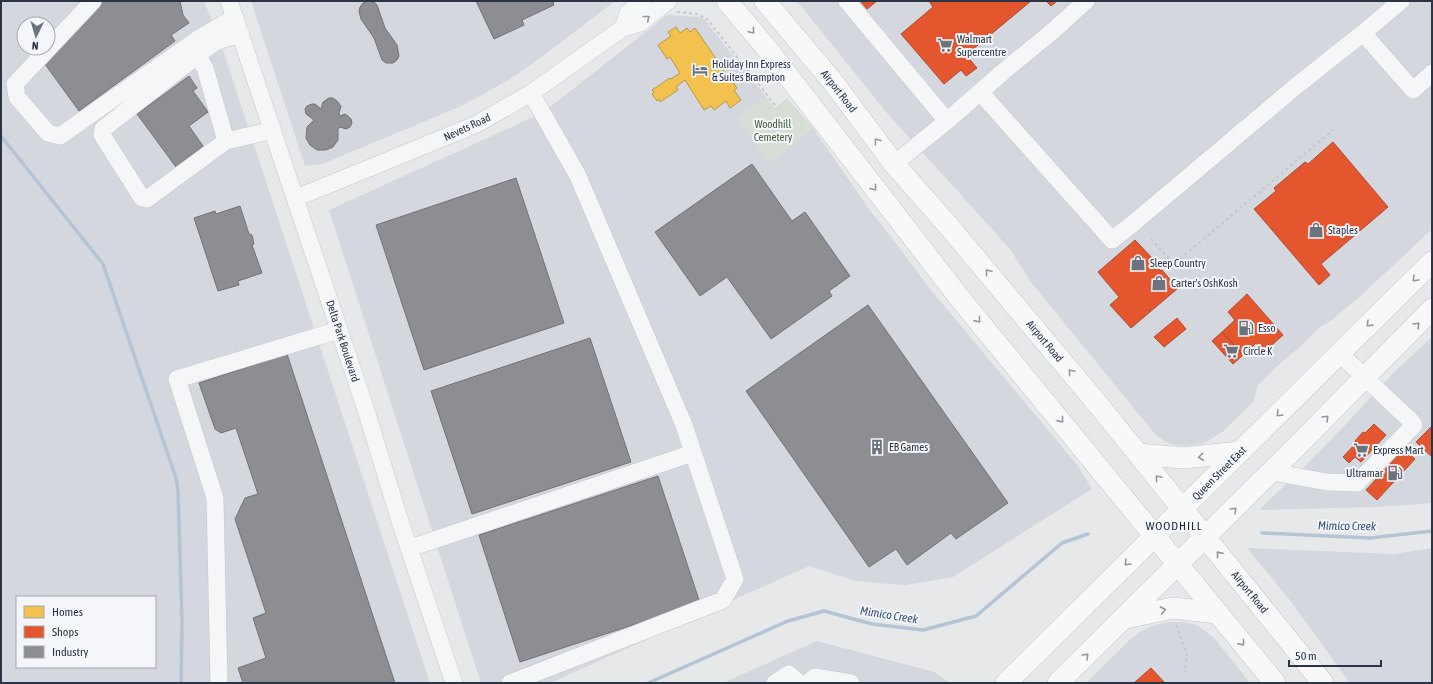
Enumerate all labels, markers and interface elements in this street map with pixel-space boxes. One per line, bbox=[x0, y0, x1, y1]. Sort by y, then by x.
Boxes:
one-way arrow bbox=[643, 15, 650, 22]
north arrow bbox=[16, 16, 56, 56]
one-way arrow bbox=[747, 26, 754, 34]
place label: Walmart Supercentre bbox=[957, 33, 1006, 58]
supermarket icon: Walmart Supercentre bbox=[936, 36, 954, 54]
text: N bbox=[31, 40, 39, 52]
place label: Holiday Inn Express & Suites Brampton bbox=[712, 58, 791, 83]
hotel icon: Holiday Inn Express & Suites Brampton bbox=[691, 61, 709, 79]
street label: Airport Road bbox=[819, 67, 859, 115]
street label: Nevets Road bbox=[442, 111, 492, 143]
park label: Woodhill Cemetery bbox=[754, 118, 793, 143]
one-way arrow bbox=[875, 138, 882, 145]
one-way arrow bbox=[870, 184, 877, 191]
shop icon: Staples bbox=[1307, 221, 1325, 239]
place label: Staples bbox=[1328, 224, 1358, 236]
shop icon: Sleep Country bbox=[1129, 254, 1147, 272]
place label: Sleep Country bbox=[1150, 257, 1206, 269]
one-way arrow bbox=[985, 269, 992, 277]
shop icon: Carter's OshKosh bbox=[1150, 274, 1168, 292]
one-way arrow bbox=[1412, 274, 1420, 282]
place label: Carter's OshKosh bbox=[1171, 277, 1238, 289]
street label: Delta Park Boulevard bbox=[324, 299, 362, 383]
one-way arrow bbox=[974, 315, 981, 323]
street label: Airport Road bbox=[1024, 318, 1066, 364]
fuel station icon: Esso bbox=[1237, 319, 1255, 337]
one-way arrow bbox=[1366, 319, 1374, 327]
place label: Esso bbox=[1258, 322, 1276, 334]
one-way arrow bbox=[1412, 322, 1420, 330]
supermarket icon: Circle K bbox=[1222, 342, 1240, 360]
place label: Circle K bbox=[1243, 345, 1273, 357]
one-way arrow bbox=[1068, 369, 1075, 377]
one-way arrow bbox=[1276, 409, 1284, 417]
one-way arrow bbox=[1321, 415, 1329, 423]
one-way arrow bbox=[1056, 416, 1063, 423]
building icon: EB Games bbox=[868, 438, 886, 456]
place label: EB Games bbox=[889, 441, 928, 453]
supermarket icon: Express Mart bbox=[1352, 441, 1370, 459]
street label: Queen Street East bbox=[1190, 444, 1248, 502]
place label: Express Mart bbox=[1373, 444, 1424, 456]
one-way arrow bbox=[1198, 452, 1204, 461]
fuel station icon: Ultramar bbox=[1386, 464, 1404, 482]
place label: Ultramar bbox=[1346, 467, 1384, 479]
one-way arrow bbox=[1156, 476, 1163, 483]
one-way arrow bbox=[1229, 507, 1237, 515]
water label: Mimico Creek bbox=[1318, 518, 1377, 534]
district label: WOODHILL bbox=[1146, 519, 1202, 533]
one-way arrow bbox=[1217, 551, 1224, 558]
one-way arrow bbox=[1124, 558, 1132, 566]
street label: Airport Road bbox=[1229, 569, 1271, 615]
legend bbox=[16, 596, 156, 668]
water label: Mimico Creek bbox=[859, 604, 920, 627]
text: Homes bbox=[52, 605, 83, 619]
one-way arrow bbox=[1160, 607, 1166, 615]
text: Shops bbox=[52, 625, 78, 639]
one-way arrow bbox=[1238, 639, 1245, 646]
scale bar bbox=[1289, 642, 1381, 668]
text: Industry bbox=[52, 645, 89, 659]
text: 50 m bbox=[1295, 649, 1317, 663]
one-way arrow bbox=[1081, 653, 1089, 661]

